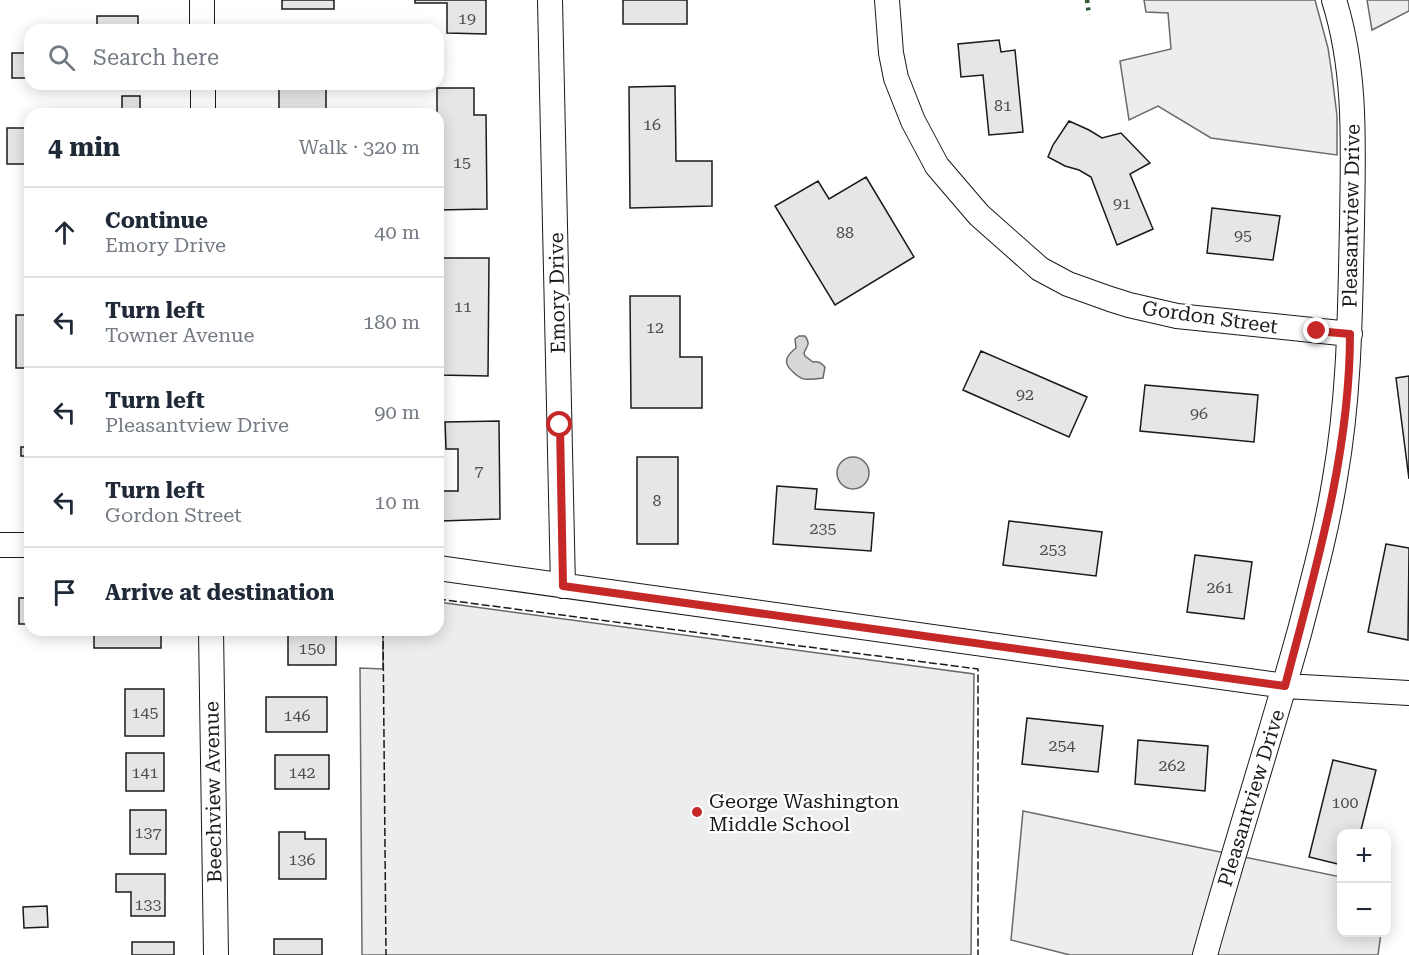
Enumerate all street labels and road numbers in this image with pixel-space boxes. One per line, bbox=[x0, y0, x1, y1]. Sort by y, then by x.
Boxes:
street label: Pleasantview Drive bbox=[1337, 124, 1365, 308]
street label: Emory Drive bbox=[544, 232, 570, 354]
street label: Gordon Street bbox=[1141, 296, 1280, 338]
street label: Beechview Avenue bbox=[199, 701, 227, 883]
street label: Pleasantview Drive bbox=[1213, 707, 1289, 889]

